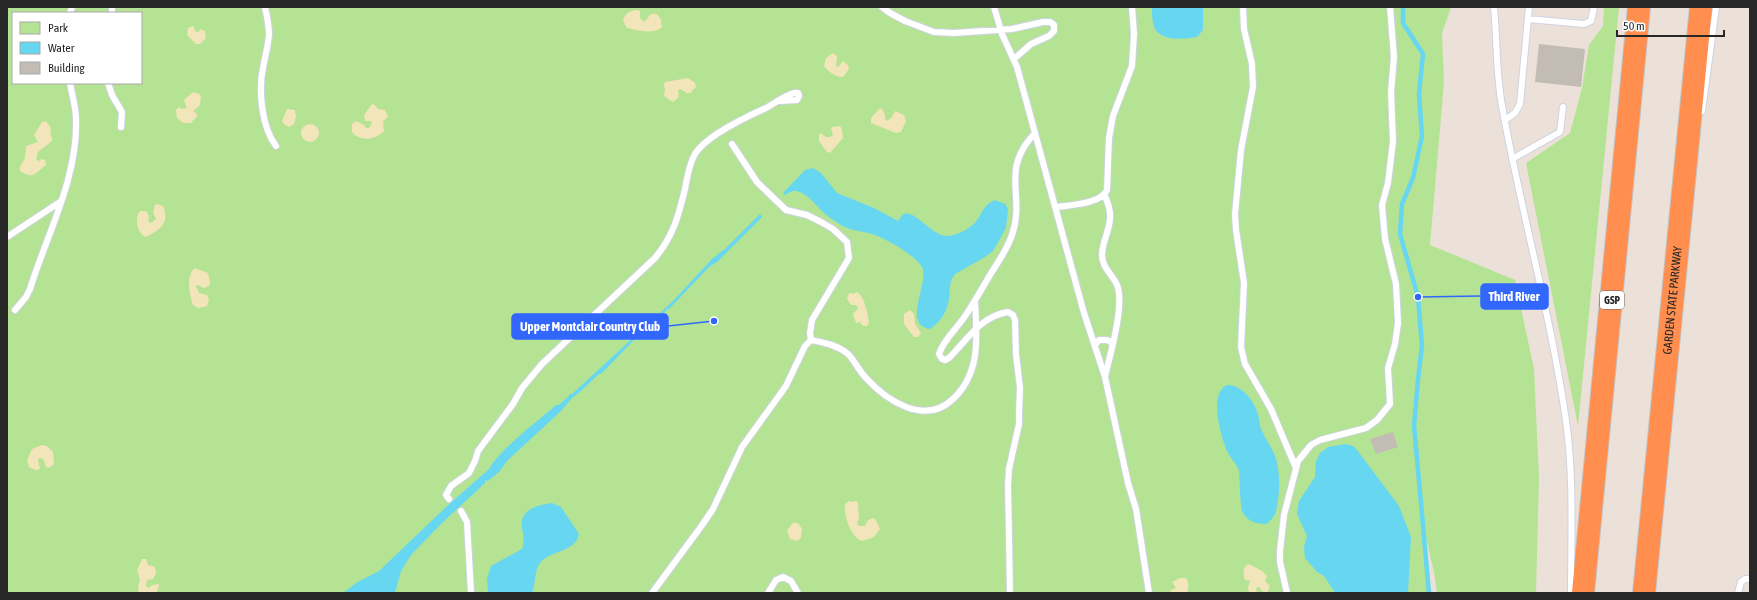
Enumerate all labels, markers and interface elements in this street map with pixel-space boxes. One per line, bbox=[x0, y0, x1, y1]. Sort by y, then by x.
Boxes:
legend bbox=[12, 12, 142, 84]
scale bar bbox=[1617, 12, 1724, 38]
text: 50 m bbox=[1623, 19, 1645, 33]
text: Park bbox=[48, 21, 69, 35]
text: Water bbox=[48, 41, 75, 55]
text: Building bbox=[48, 61, 86, 75]
street label: GARDEN STATE PARKWAY bbox=[1660, 245, 1685, 355]
callout: Third River bbox=[1481, 284, 1548, 309]
text: Third River bbox=[1489, 289, 1541, 304]
road number: GSP bbox=[1600, 291, 1624, 309]
callout: Upper Montclair Country Club bbox=[512, 314, 668, 339]
text: Upper Montclair Country Club bbox=[520, 319, 660, 334]

